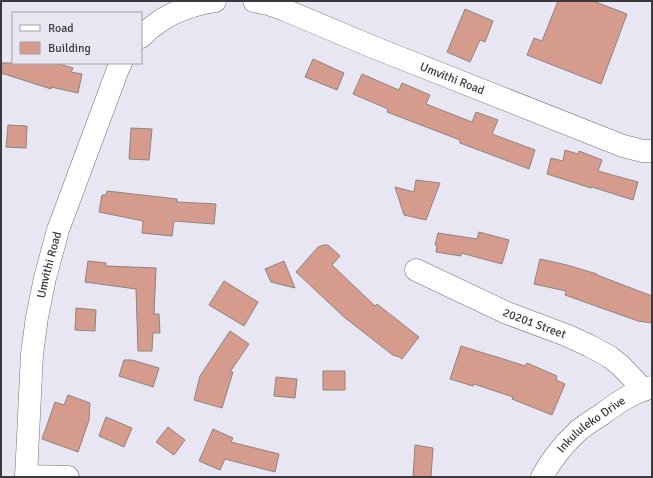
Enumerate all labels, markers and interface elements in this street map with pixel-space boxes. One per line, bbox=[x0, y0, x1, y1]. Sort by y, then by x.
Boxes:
legend bbox=[12, 12, 142, 64]
text: Road bbox=[48, 21, 74, 36]
text: Building bbox=[48, 41, 91, 56]
street label: Umvithi Road bbox=[418, 59, 487, 98]
street label: Umvithi Road bbox=[34, 230, 65, 300]
street label: 20201 Street bbox=[500, 305, 568, 342]
street label: Inkululeko Drive bbox=[554, 393, 628, 456]

